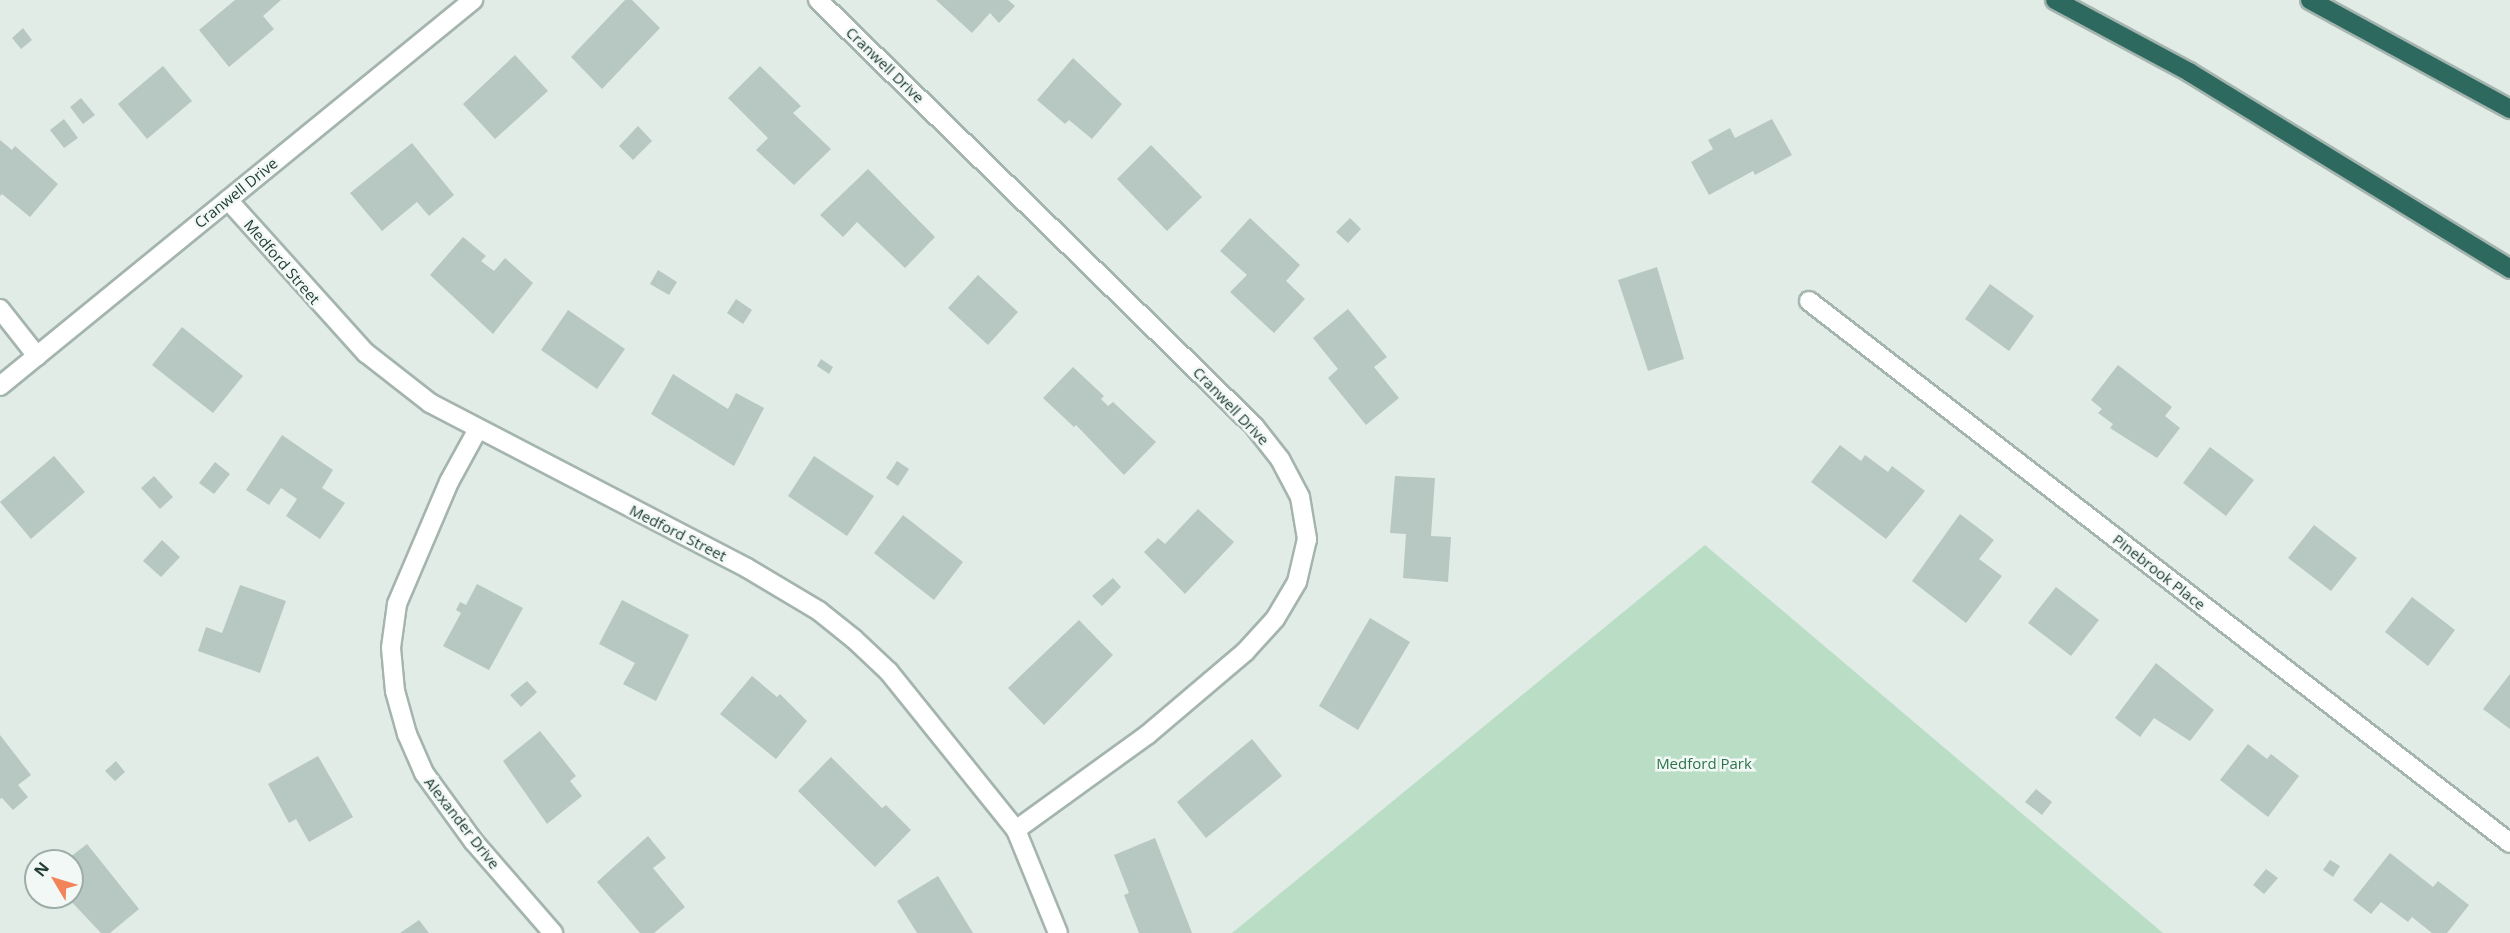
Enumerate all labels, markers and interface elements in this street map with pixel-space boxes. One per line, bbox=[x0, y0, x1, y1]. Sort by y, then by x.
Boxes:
street label: Cranwell Drive bbox=[842, 23, 928, 107]
street label: Cranwell Drive bbox=[191, 154, 281, 232]
street label: Medford Street bbox=[240, 216, 324, 308]
street label: Cranwell Drive bbox=[1189, 363, 1273, 449]
street label: Medford Street bbox=[627, 501, 729, 565]
street label: Pinebrook Place bbox=[2109, 530, 2209, 614]
park label: Medford Park bbox=[1656, 755, 1752, 773]
street label: Alexander Drive bbox=[421, 774, 503, 872]
north arrow bbox=[24, 849, 84, 909]
text: N bbox=[29, 857, 54, 881]

